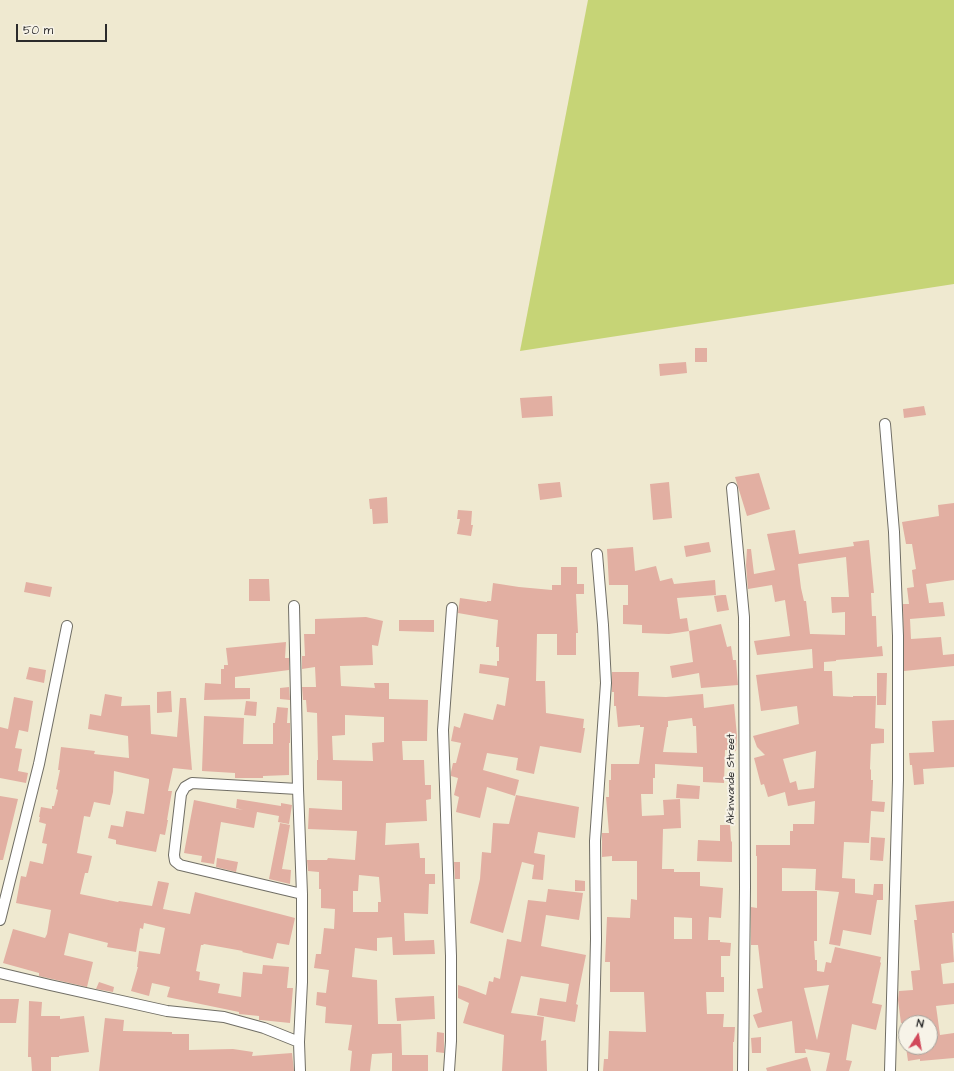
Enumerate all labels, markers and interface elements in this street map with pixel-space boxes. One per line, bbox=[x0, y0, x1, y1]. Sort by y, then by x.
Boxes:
scale bar bbox=[18, 16, 109, 42]
text: 50 m bbox=[23, 22, 53, 39]
street label: Akinwande Street bbox=[725, 734, 739, 824]
north arrow bbox=[898, 1015, 938, 1055]
text: N bbox=[915, 1016, 925, 1032]

